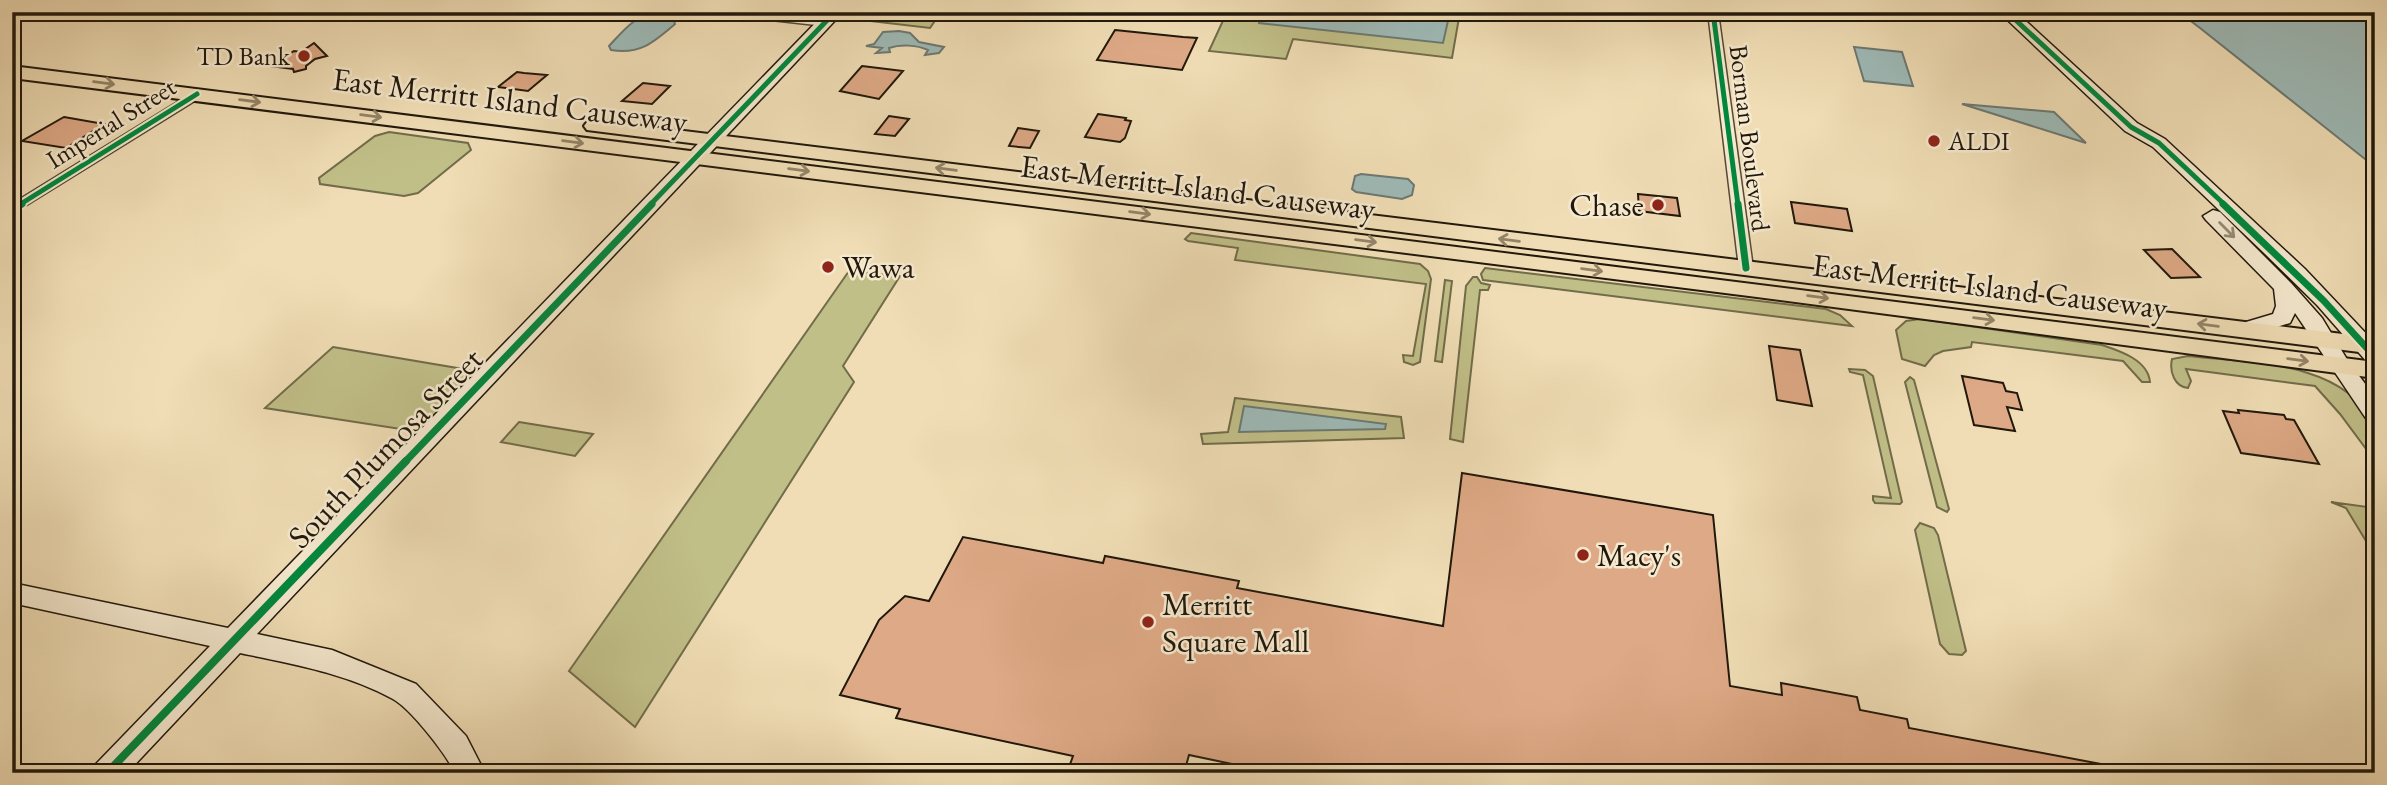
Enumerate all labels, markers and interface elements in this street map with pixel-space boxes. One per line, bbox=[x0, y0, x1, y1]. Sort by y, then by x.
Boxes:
place label: TD Bank bbox=[196, 39, 291, 73]
street label: Borman Boulevard bbox=[1722, 43, 1778, 234]
marker: TD Bank bbox=[296, 48, 312, 64]
street label: East Merritt Island Causeway bbox=[330, 57, 691, 143]
street label: Imperial Street bbox=[40, 70, 182, 176]
one-way arrow bbox=[93, 77, 115, 90]
one-way arrow bbox=[238, 94, 261, 107]
one-way arrow bbox=[359, 110, 381, 123]
place label: ALDI bbox=[1947, 124, 2010, 158]
marker: ALDI bbox=[1926, 133, 1942, 149]
one-way arrow bbox=[561, 135, 584, 148]
street label: East Merritt Island Causeway bbox=[1018, 144, 1379, 230]
one-way arrow bbox=[935, 163, 958, 176]
one-way arrow bbox=[787, 164, 810, 177]
place label: Chase bbox=[1569, 184, 1644, 226]
marker: Chase bbox=[1650, 197, 1666, 213]
one-way arrow bbox=[1128, 207, 1151, 220]
one-way arrow bbox=[2218, 221, 2235, 238]
one-way arrow bbox=[1498, 234, 1521, 247]
one-way arrow bbox=[1354, 235, 1377, 248]
street label: East Merritt Island Causeway bbox=[1810, 243, 2171, 329]
place label: Wawa bbox=[842, 246, 915, 288]
marker: Wawa bbox=[820, 259, 836, 275]
one-way arrow bbox=[1580, 263, 1603, 276]
one-way arrow bbox=[1806, 291, 1828, 304]
one-way arrow bbox=[1972, 313, 1995, 326]
one-way arrow bbox=[2197, 319, 2219, 332]
street label: South Plumosa Street bbox=[278, 339, 492, 557]
one-way arrow bbox=[2286, 354, 2309, 367]
place label: Macy's bbox=[1597, 534, 1681, 576]
marker: Macy's bbox=[1575, 547, 1591, 563]
place label: Merritt Square Mall bbox=[1162, 583, 1309, 662]
marker: Merritt Square Mall bbox=[1140, 614, 1156, 630]

